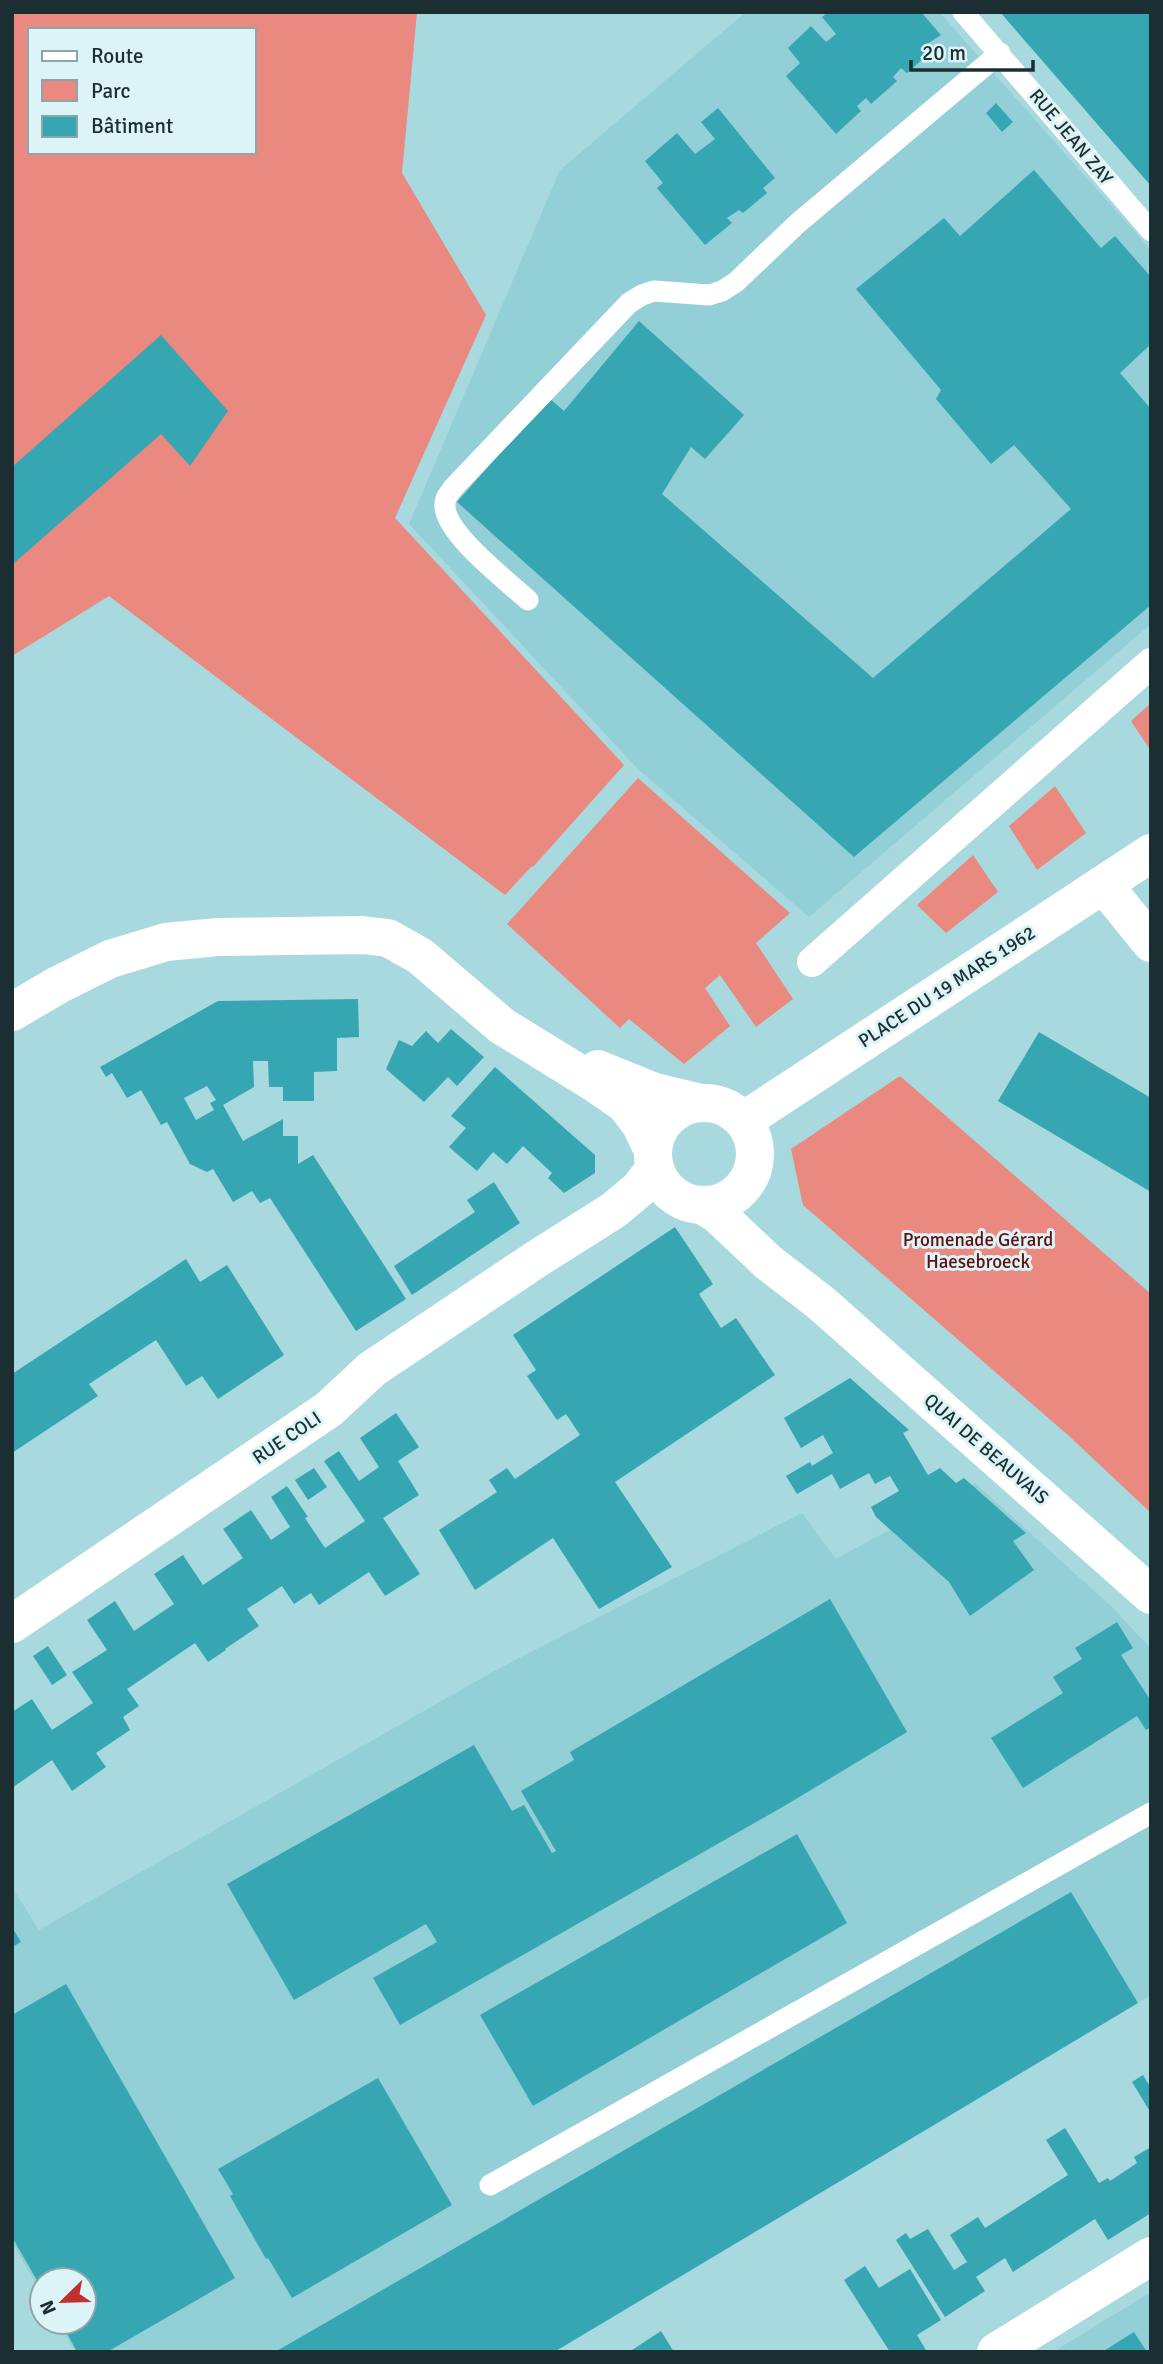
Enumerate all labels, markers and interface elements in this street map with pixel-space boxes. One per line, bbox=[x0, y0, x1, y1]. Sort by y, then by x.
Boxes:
legend bbox=[28, 28, 256, 154]
scale bar bbox=[911, 28, 1034, 72]
text: 20 m bbox=[922, 40, 966, 66]
text: Route bbox=[91, 43, 143, 69]
text: Parc bbox=[91, 78, 130, 104]
street label: RUE JEAN ZAY bbox=[1024, 84, 1118, 190]
text: Bâtiment bbox=[91, 113, 173, 139]
street label: PLACE DU 19 MARS 1962 bbox=[854, 921, 1040, 1053]
park label: Promenade Gérard Haesebroeck bbox=[903, 1228, 1053, 1274]
street label: QUAI DE BEAUVAIS bbox=[919, 1388, 1053, 1510]
street label: RUE COLI bbox=[248, 1406, 326, 1470]
north arrow bbox=[28, 2266, 98, 2336]
text: N bbox=[35, 2296, 62, 2318]

